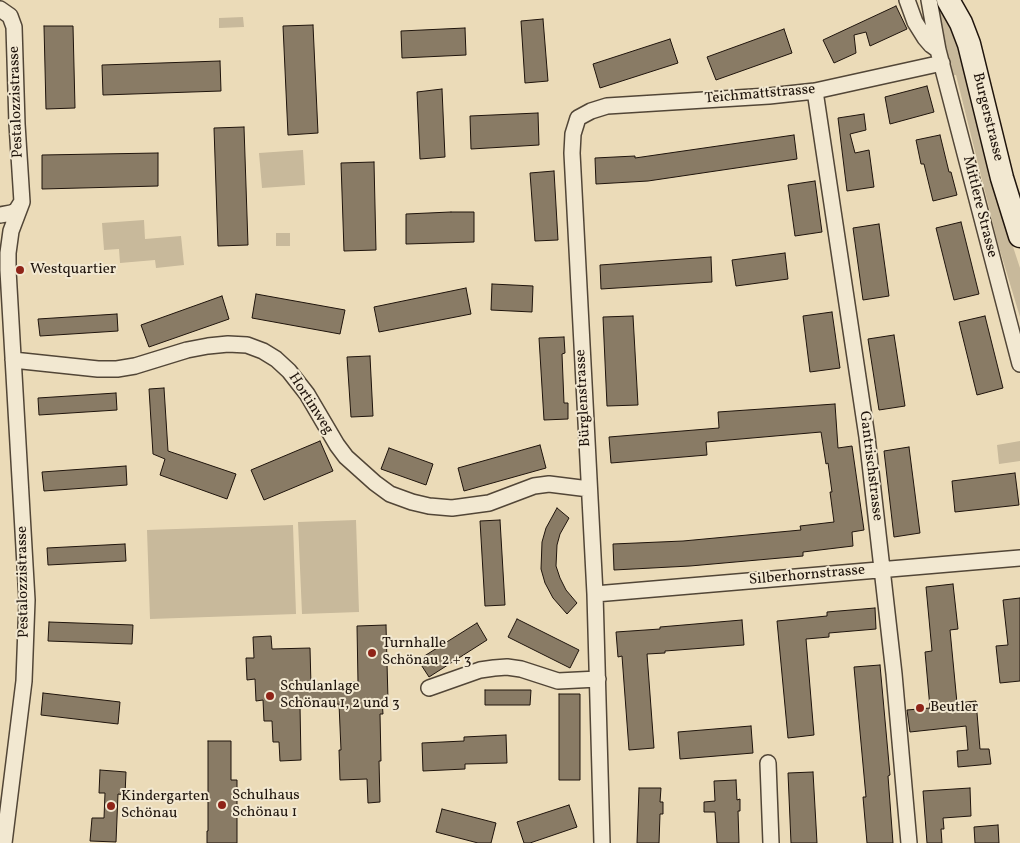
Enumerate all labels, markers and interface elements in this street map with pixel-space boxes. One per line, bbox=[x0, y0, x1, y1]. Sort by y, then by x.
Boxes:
street label: Pestalozzistrasse bbox=[6, 46, 28, 158]
street label: Burgerstrasse bbox=[967, 71, 1007, 163]
street label: Teichmattstrasse bbox=[704, 81, 816, 109]
street label: Mittlere Strasse bbox=[958, 154, 1000, 260]
place label: Westquartier bbox=[30, 261, 116, 279]
marker: Westquartier bbox=[14, 264, 26, 276]
street label: Bürglenstrasse bbox=[572, 349, 596, 447]
street label: Hortinweg bbox=[283, 370, 337, 438]
street label: Gantrischstrasse bbox=[854, 410, 886, 522]
street label: Pestalozzistrasse bbox=[14, 526, 34, 638]
street label: Silberhornstrasse bbox=[748, 562, 866, 590]
place label: Turnhalle Schönau 2 + 3 bbox=[382, 635, 471, 670]
marker: Turnhalle Schönau 2 + 3 bbox=[366, 647, 378, 659]
place label: Schulanlage Schönau 1, 2 und 3 bbox=[280, 678, 400, 713]
marker: Schulanlage Schönau 1, 2 und 3 bbox=[264, 690, 276, 702]
place label: Beutler bbox=[930, 699, 978, 717]
marker: Beutler bbox=[914, 702, 926, 714]
place label: Schulhaus Schönau 1 bbox=[232, 787, 300, 822]
place label: Kindergarten Schönau bbox=[121, 788, 209, 823]
marker: Schulhaus Schönau 1 bbox=[216, 799, 228, 811]
marker: Kindergarten Schönau bbox=[105, 800, 117, 812]

